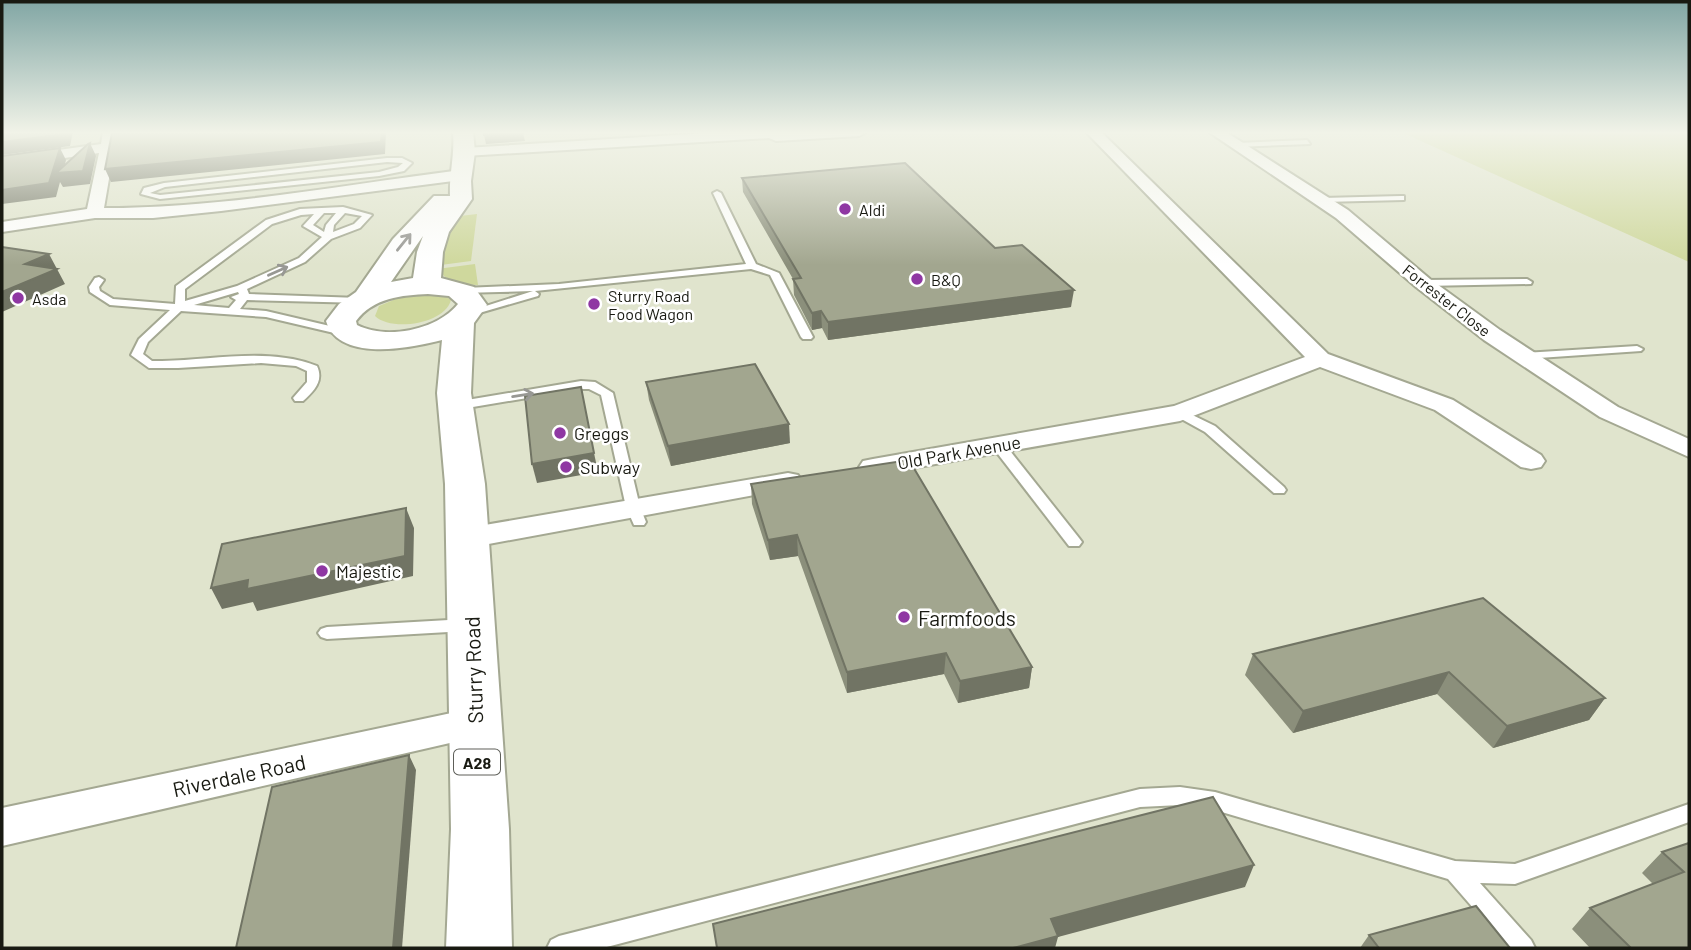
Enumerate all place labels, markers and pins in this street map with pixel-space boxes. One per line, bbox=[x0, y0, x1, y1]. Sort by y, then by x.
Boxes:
place label: Aldi bbox=[859, 200, 885, 219]
marker: Aldi bbox=[837, 201, 853, 217]
place label: B&Q bbox=[931, 270, 961, 289]
marker: B&Q bbox=[909, 271, 925, 287]
place label: Sturry Road Food Wagon bbox=[608, 286, 693, 323]
place label: Asda bbox=[32, 289, 66, 308]
marker: Asda bbox=[10, 290, 26, 306]
marker: Sturry Road Food Wagon bbox=[586, 296, 602, 312]
place label: Greggs bbox=[574, 422, 629, 444]
marker: Greggs bbox=[552, 425, 568, 441]
place label: Subway bbox=[580, 456, 640, 478]
marker: Subway bbox=[558, 459, 574, 475]
place label: Majestic bbox=[336, 560, 401, 582]
marker: Majestic bbox=[314, 563, 330, 579]
place label: Farmfoods bbox=[918, 605, 1016, 630]
marker: Farmfoods bbox=[896, 609, 912, 625]

